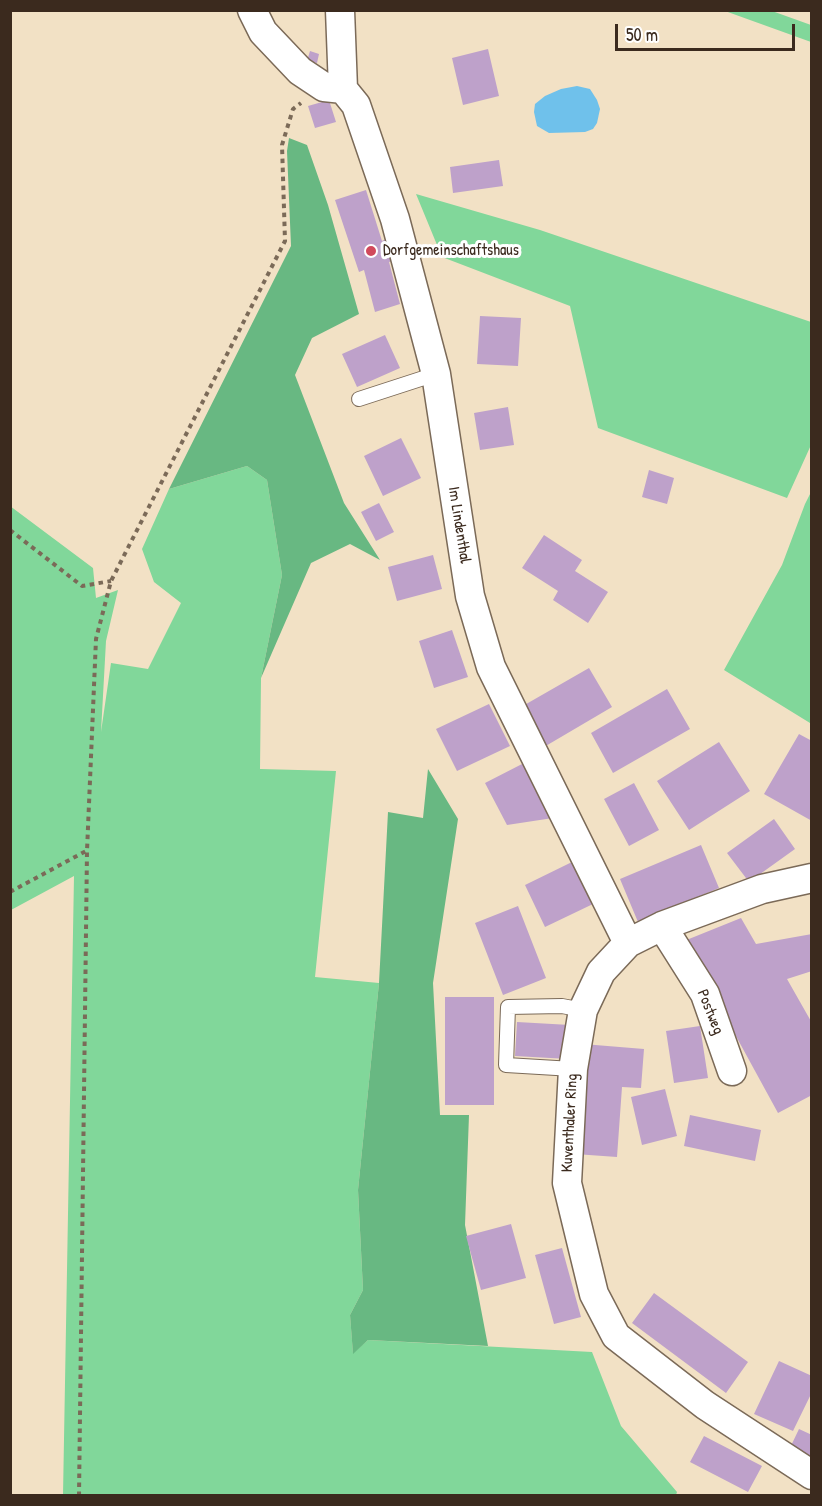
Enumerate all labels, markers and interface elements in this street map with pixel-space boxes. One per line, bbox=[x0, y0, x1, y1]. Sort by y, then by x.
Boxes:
scale bar bbox=[618, 12, 798, 50]
text: 50 m bbox=[626, 22, 658, 47]
place label: Dorfgemeinschaftshaus bbox=[383, 241, 519, 261]
marker: Dorfgemeinschaftshaus bbox=[364, 244, 378, 258]
street label: Im Lindenthal bbox=[443, 485, 475, 565]
street label: Postweg bbox=[692, 987, 728, 1037]
street label: Kuventhaler Ring bbox=[558, 1073, 582, 1173]

